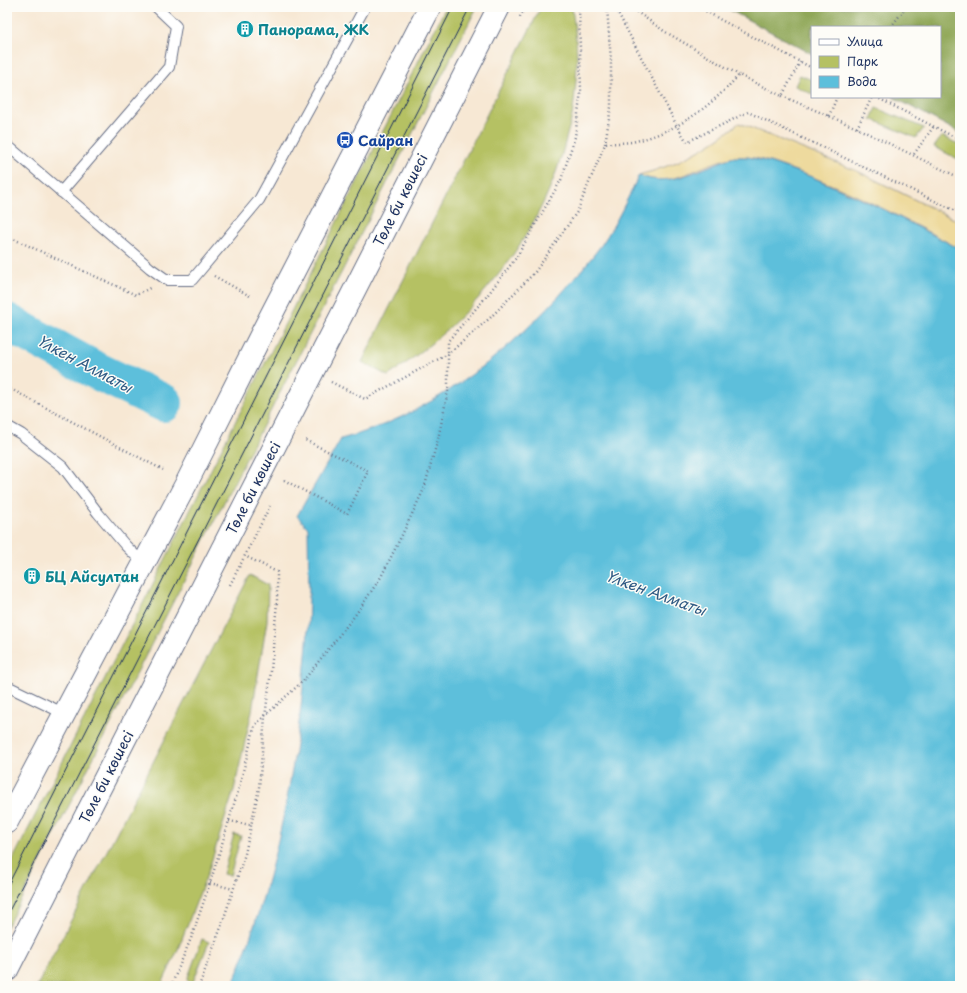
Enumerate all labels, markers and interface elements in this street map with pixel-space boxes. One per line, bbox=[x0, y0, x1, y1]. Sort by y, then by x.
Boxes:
building icon: Панорама, ЖК bbox=[235, 19, 255, 39]
place label: Панорама, ЖК bbox=[258, 19, 370, 40]
legend bbox=[811, 26, 941, 98]
text: Улица bbox=[847, 32, 883, 50]
text: Парк bbox=[847, 52, 879, 70]
text: Вода bbox=[847, 72, 877, 90]
bus stop icon: Сайран bbox=[335, 130, 355, 150]
place label: Сайран bbox=[358, 130, 413, 151]
street label: Төле би көшесі bbox=[368, 150, 432, 250]
water label: Үлкен Алматы bbox=[33, 328, 138, 398]
street label: Төле би көшесі bbox=[221, 438, 285, 538]
water label: Үлкен Алматы bbox=[603, 563, 710, 621]
building icon: БЦ Айсултан bbox=[22, 566, 42, 586]
place label: БЦ Айсултан bbox=[45, 566, 139, 587]
street label: Төле би көшесі bbox=[74, 727, 138, 827]

